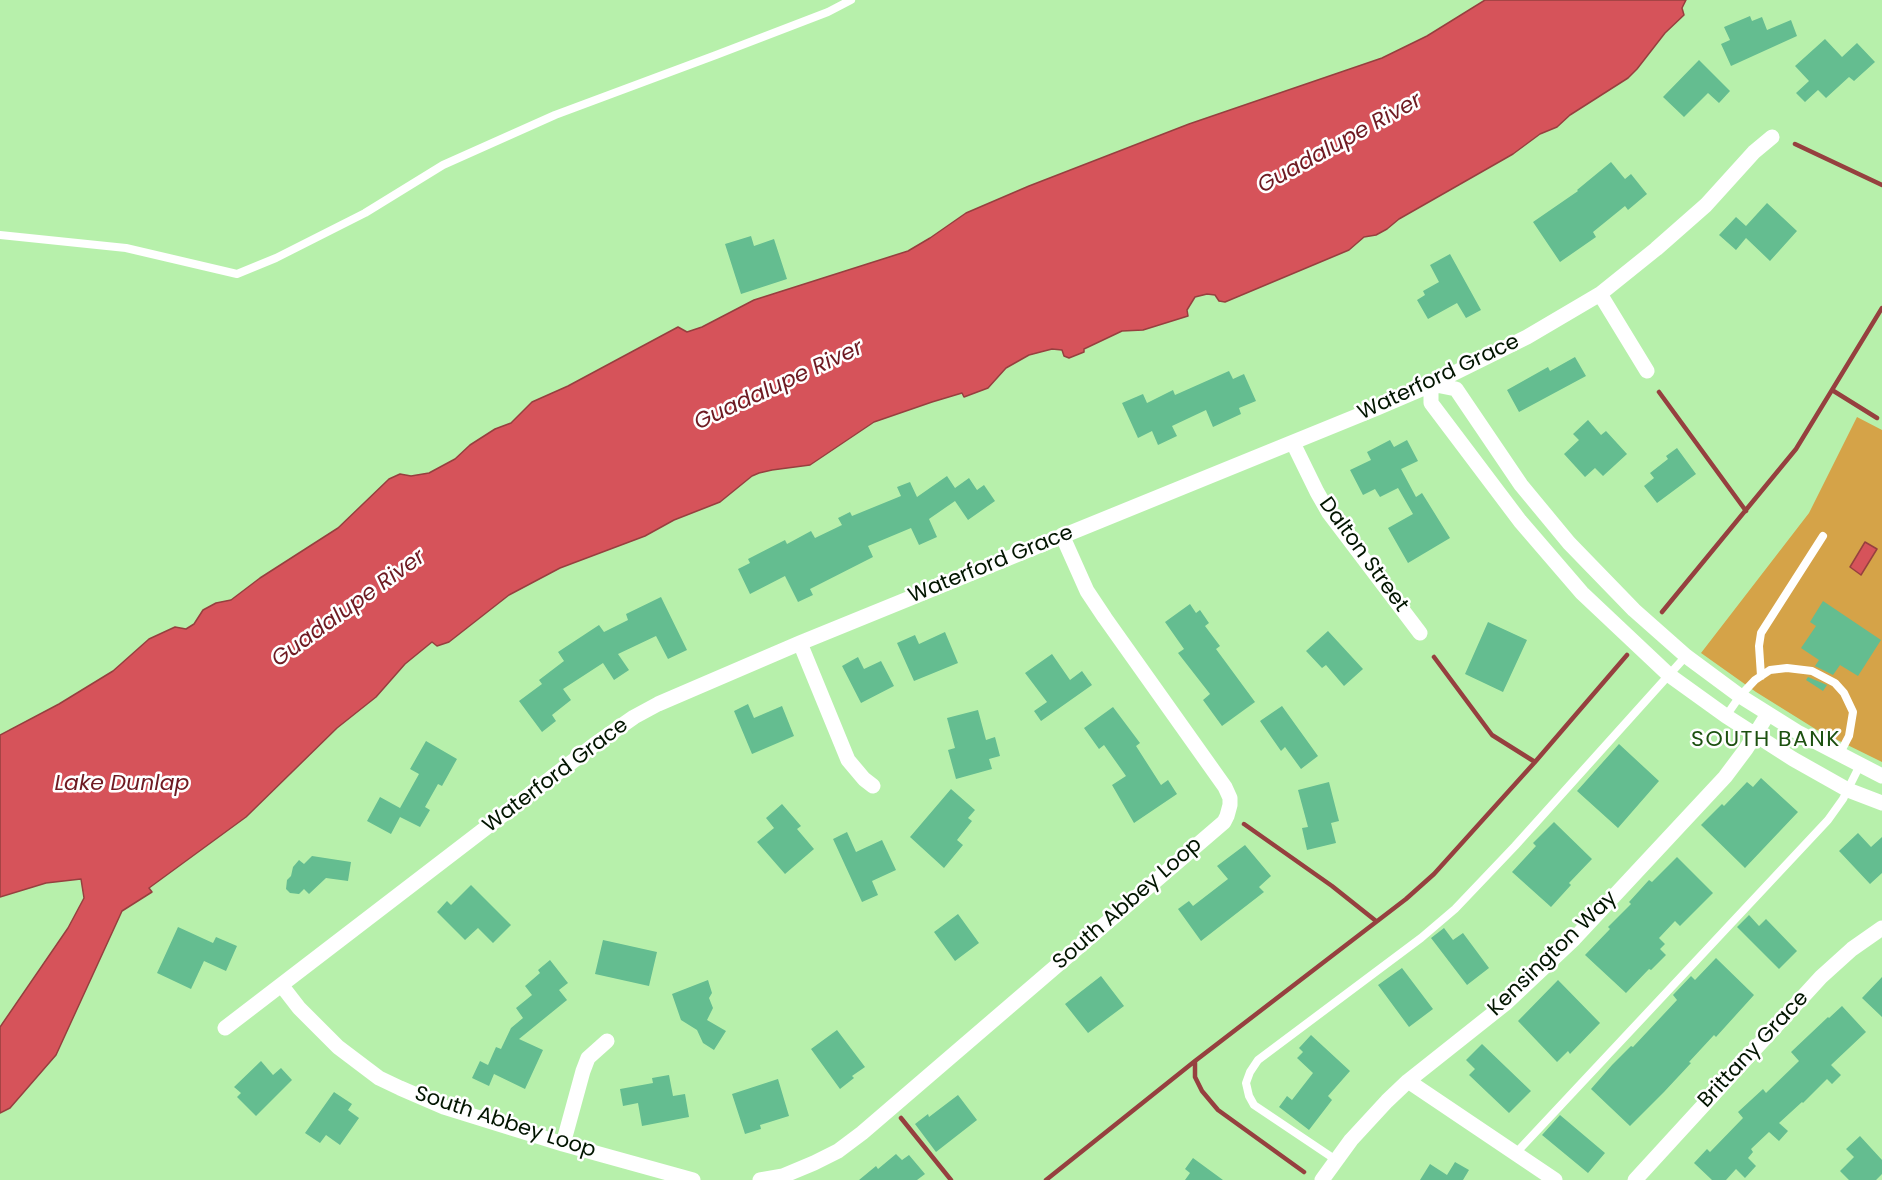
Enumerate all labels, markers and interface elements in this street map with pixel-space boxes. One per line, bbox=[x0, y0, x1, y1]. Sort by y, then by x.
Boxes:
water label: Guadalupe River bbox=[1253, 88, 1427, 200]
street label: Waterford Grace bbox=[1354, 330, 1524, 426]
water label: Guadalupe River bbox=[690, 335, 868, 437]
street label: Dalton Street bbox=[1313, 493, 1413, 617]
street label: Waterford Grace bbox=[905, 520, 1077, 610]
water label: Guadalupe River bbox=[267, 544, 431, 674]
street label: Waterford Grace bbox=[478, 713, 634, 839]
district label: SOUTH BANK bbox=[1691, 727, 1841, 753]
water label: Lake Dunlap bbox=[55, 771, 189, 797]
street label: South Abbey Loop bbox=[1048, 832, 1208, 976]
street label: Kensington Way bbox=[1483, 886, 1623, 1022]
street label: Brittany Grace bbox=[1694, 986, 1814, 1114]
street label: South Abbey Loop bbox=[411, 1082, 599, 1164]

